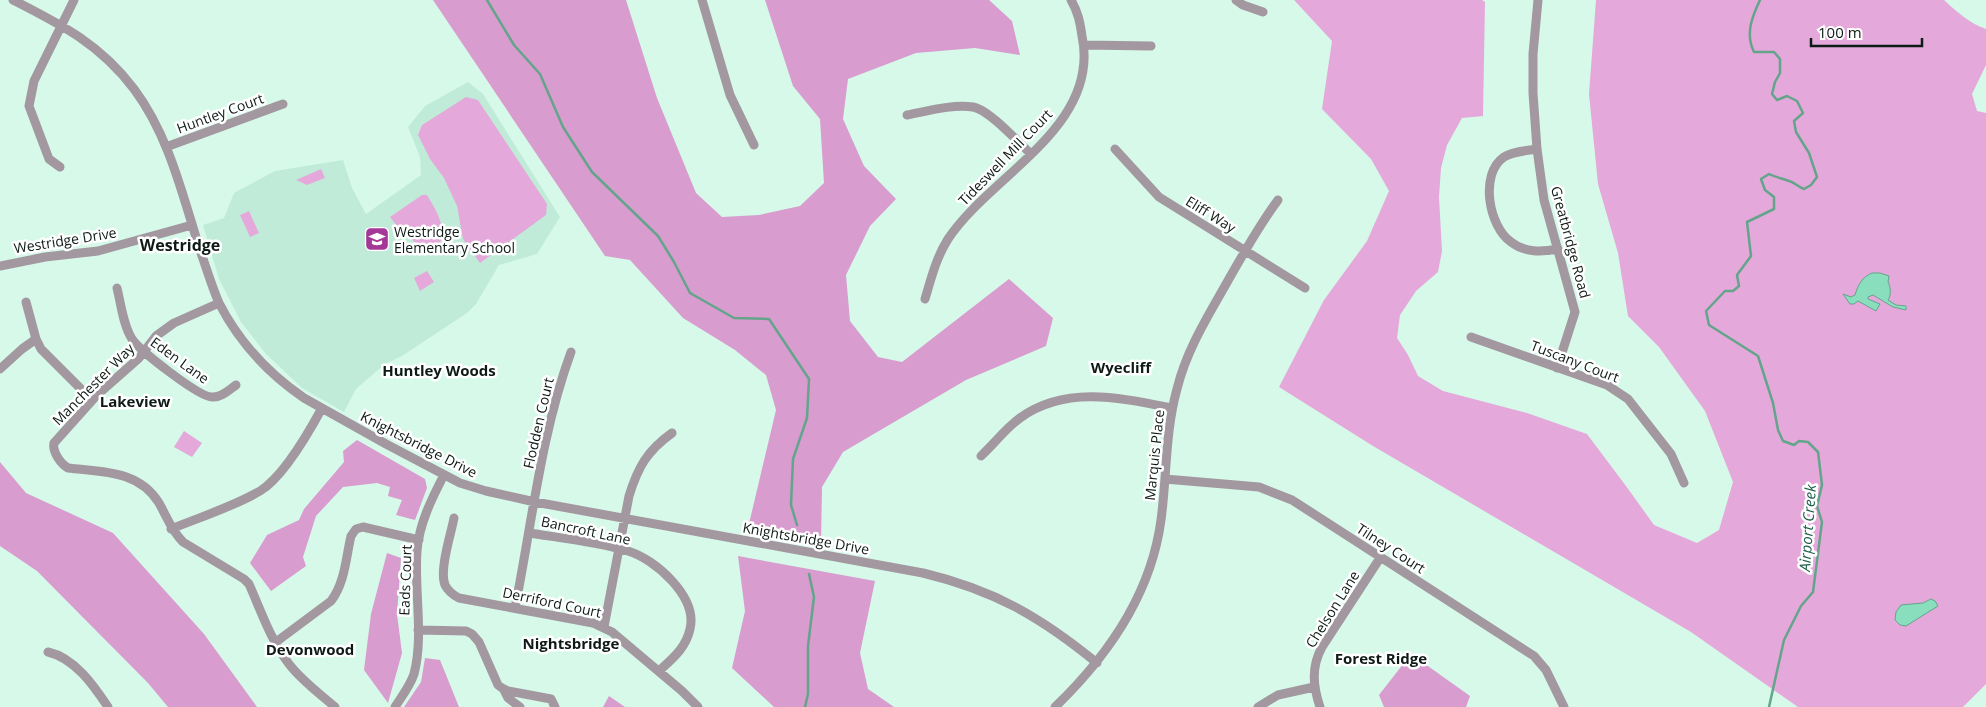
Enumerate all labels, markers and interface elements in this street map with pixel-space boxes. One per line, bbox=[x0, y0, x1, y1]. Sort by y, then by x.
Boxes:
scale bar bbox=[1811, 15, 1922, 47]
text: 100 m bbox=[1818, 22, 1862, 42]
street label: Huntley Court bbox=[174, 88, 266, 138]
street label: Tideswell Mill Court bbox=[954, 105, 1056, 209]
street label: Greatbridge Road bbox=[1547, 184, 1595, 300]
street label: Eliff Way bbox=[1182, 191, 1240, 237]
street label: Westridge Drive bbox=[12, 222, 118, 257]
place label: Westridge Elementary School bbox=[394, 222, 515, 257]
school or university icon: Westridge Elementary School bbox=[364, 226, 390, 252]
district label: Westridge bbox=[140, 234, 220, 256]
street label: Eden Lane bbox=[147, 332, 213, 388]
street label: Tuscany Court bbox=[1528, 335, 1622, 387]
street label: Manchester Way bbox=[48, 338, 139, 429]
district label: Wyecliff bbox=[1091, 357, 1153, 377]
district label: Huntley Woods bbox=[382, 360, 496, 380]
street label: Flodden Court bbox=[518, 376, 558, 470]
district label: Lakeview bbox=[100, 391, 170, 411]
street label: Knightsbridge Drive bbox=[358, 406, 481, 482]
street label: Marquis Place bbox=[1140, 408, 1168, 501]
water label: Airport Creek bbox=[1794, 483, 1820, 573]
street label: Bancroft Lane bbox=[539, 511, 633, 549]
street label: Knightsbridge Drive bbox=[741, 518, 871, 559]
street label: Tilney Court bbox=[1353, 519, 1429, 577]
street label: Eads Court bbox=[394, 544, 416, 616]
street label: Chelson Lane bbox=[1301, 567, 1363, 651]
street label: Derriford Court bbox=[501, 582, 603, 622]
district label: Nightsbridge bbox=[523, 633, 620, 653]
district label: Devonwood bbox=[266, 639, 354, 659]
district label: Forest Ridge bbox=[1335, 648, 1427, 668]

